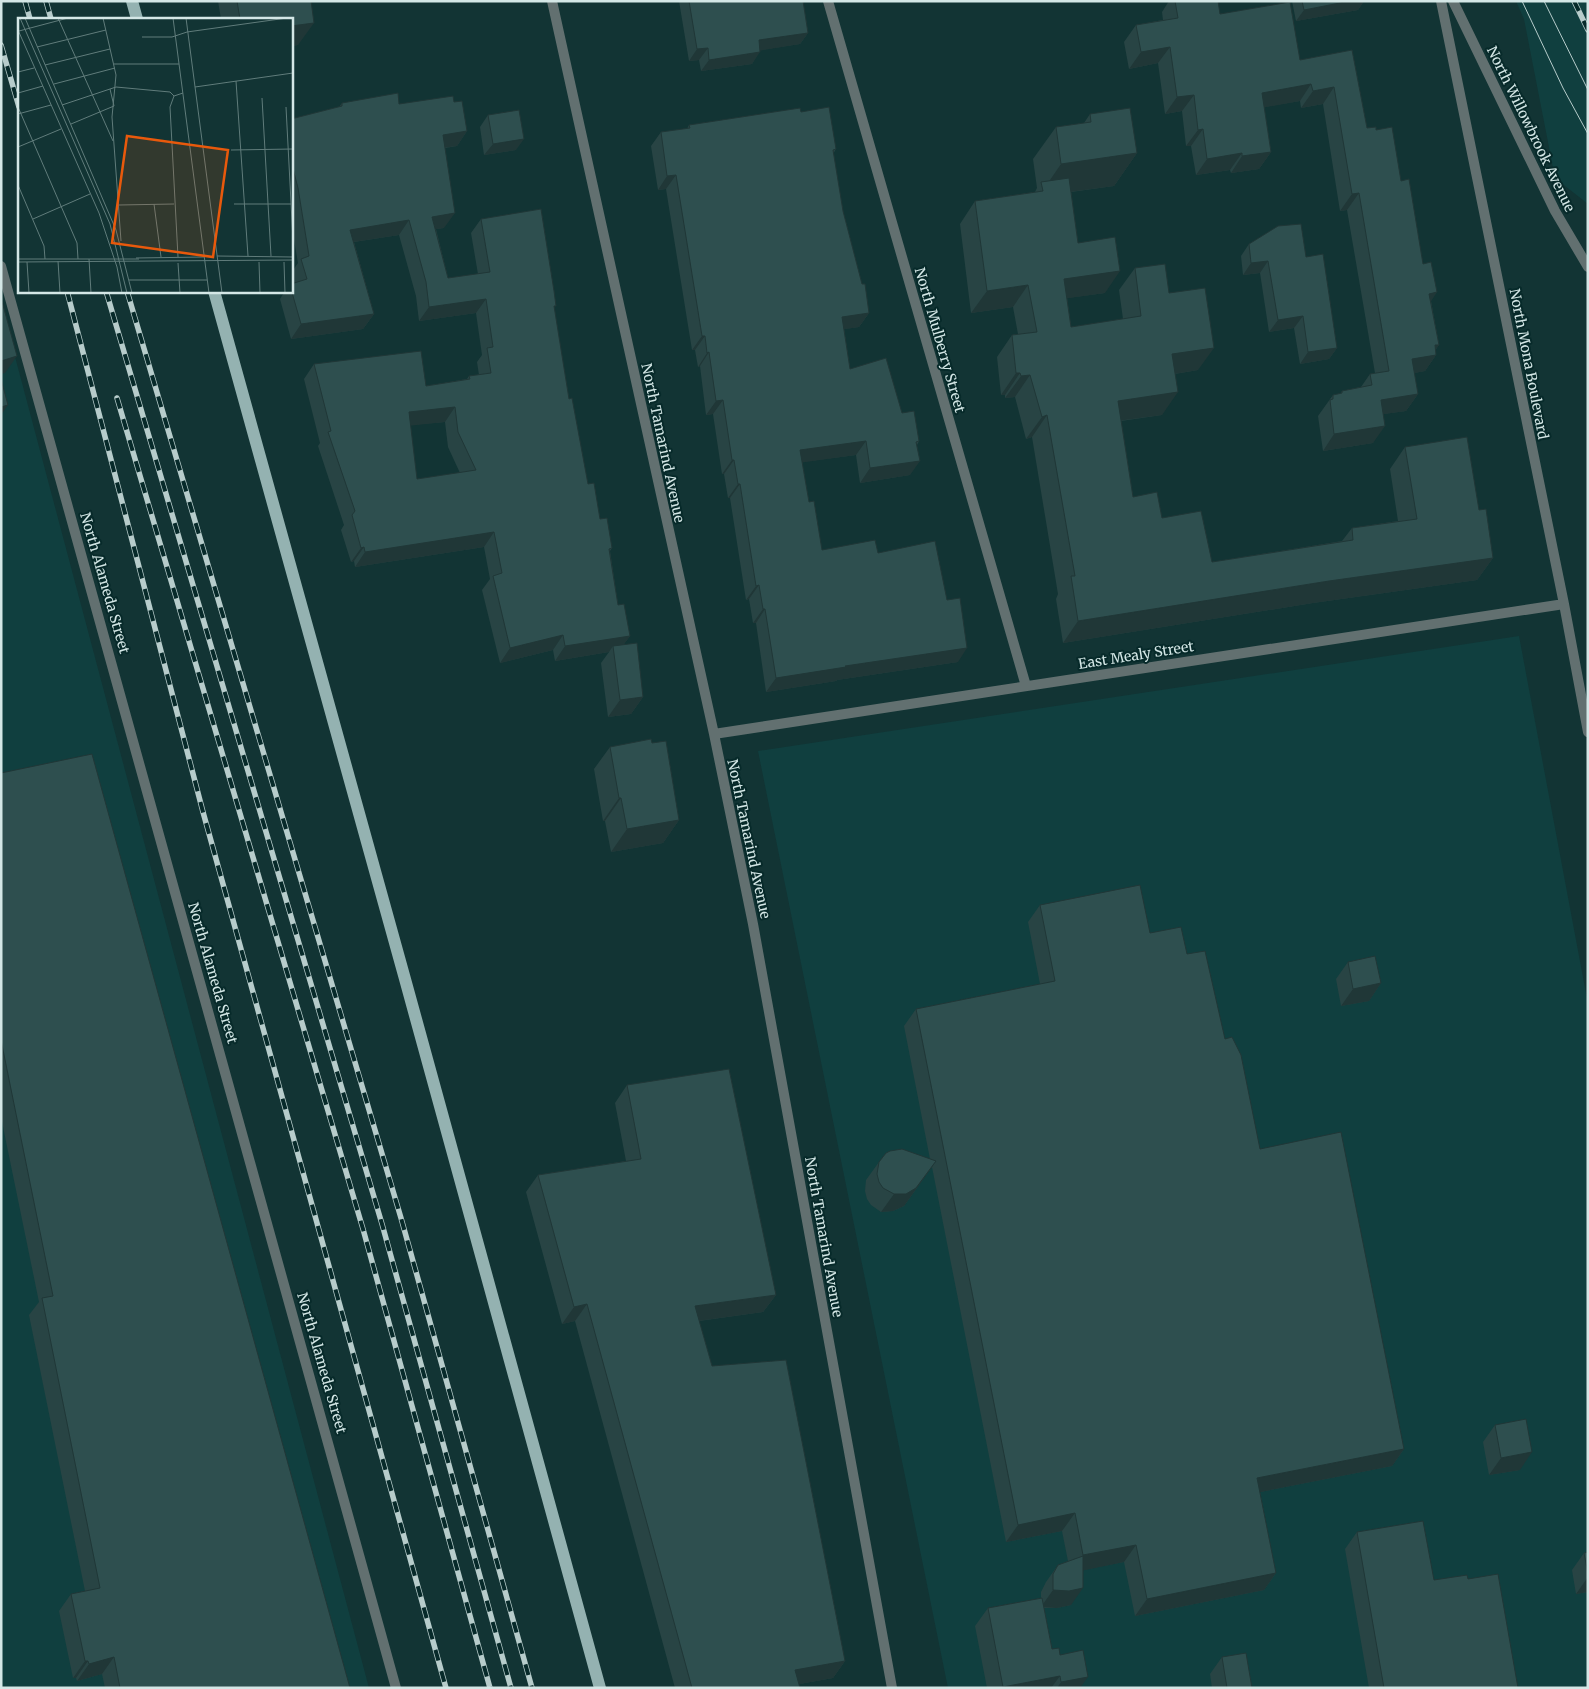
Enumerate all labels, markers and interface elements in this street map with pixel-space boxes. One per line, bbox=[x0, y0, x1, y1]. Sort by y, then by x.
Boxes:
inset map bbox=[18, 18, 292, 292]
street label: North Willowbrook Avenue bbox=[1483, 43, 1579, 215]
street label: North Mulberry Street bbox=[911, 265, 969, 415]
street label: North Mona Boulevard bbox=[1506, 287, 1553, 441]
street label: North Tamarind Avenue bbox=[637, 362, 689, 524]
street label: North Alameda Street bbox=[76, 510, 134, 656]
street label: East Mealy Street bbox=[1077, 637, 1196, 673]
street label: North Tamarind Avenue bbox=[723, 758, 775, 920]
street label: North Alameda Street bbox=[184, 900, 242, 1046]
street label: North Tamarind Avenue bbox=[801, 1155, 847, 1319]
street label: North Alameda Street bbox=[293, 1290, 351, 1436]

